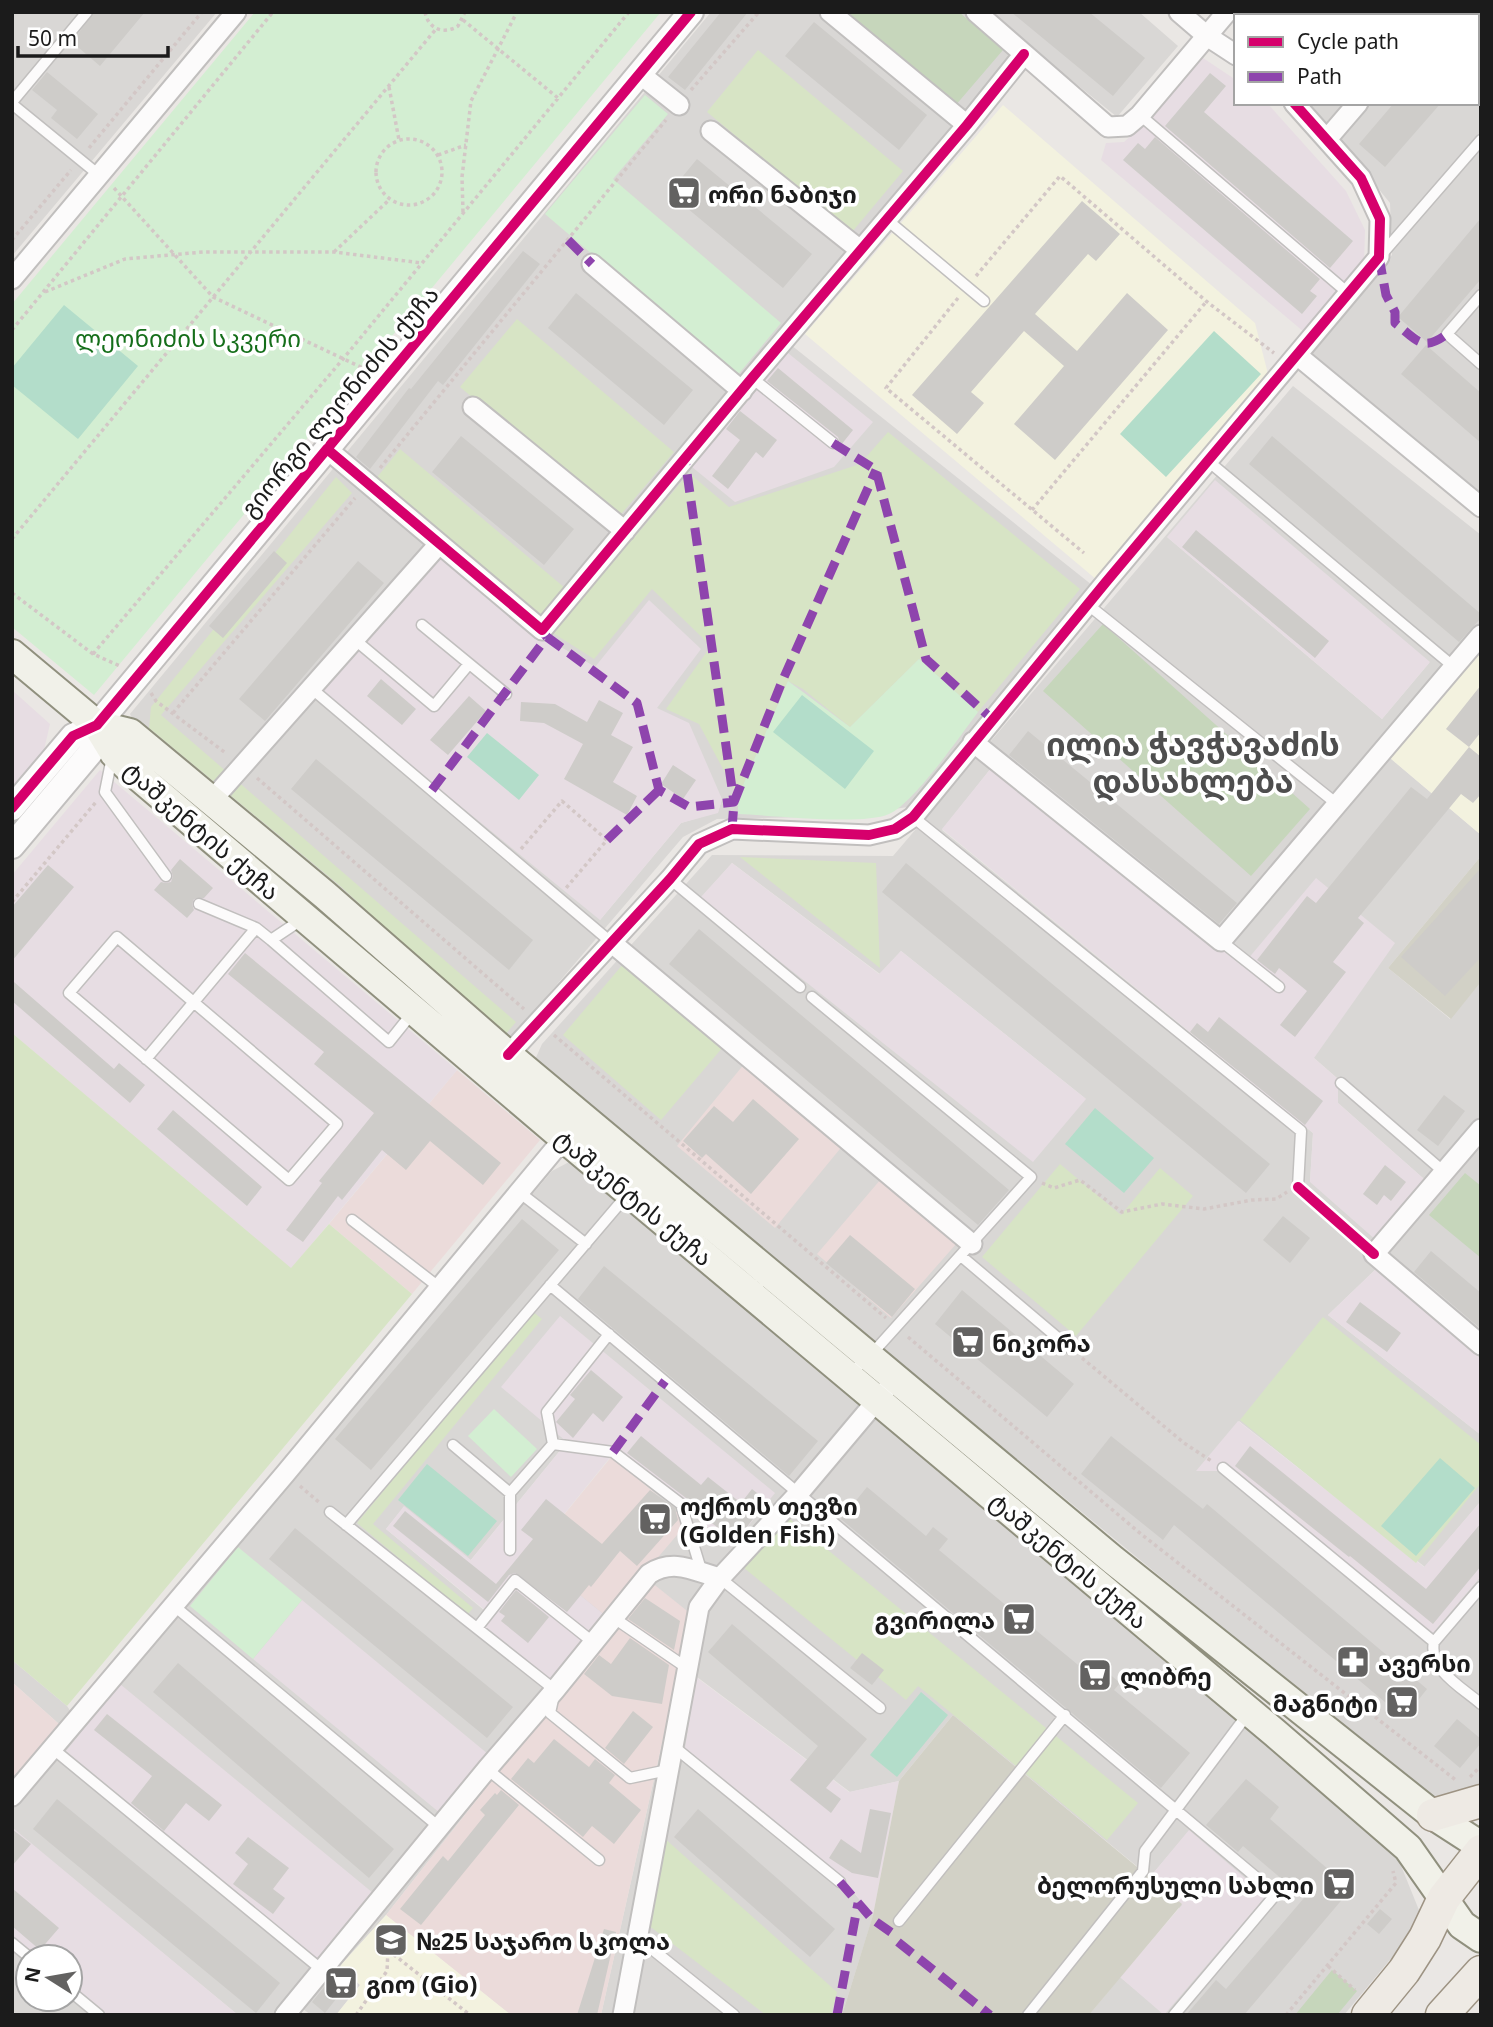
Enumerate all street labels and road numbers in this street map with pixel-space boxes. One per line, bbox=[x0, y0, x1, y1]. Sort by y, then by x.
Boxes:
street label: გიორგი ლეონიძის ქუჩა bbox=[232, 278, 446, 524]
street label: ტაშკენტის ქუჩა bbox=[117, 753, 287, 907]
street label: ტაშკენტის ქუჩა bbox=[548, 1121, 720, 1273]
street label: ტაშკენტის ქუჩა bbox=[983, 1484, 1155, 1636]

